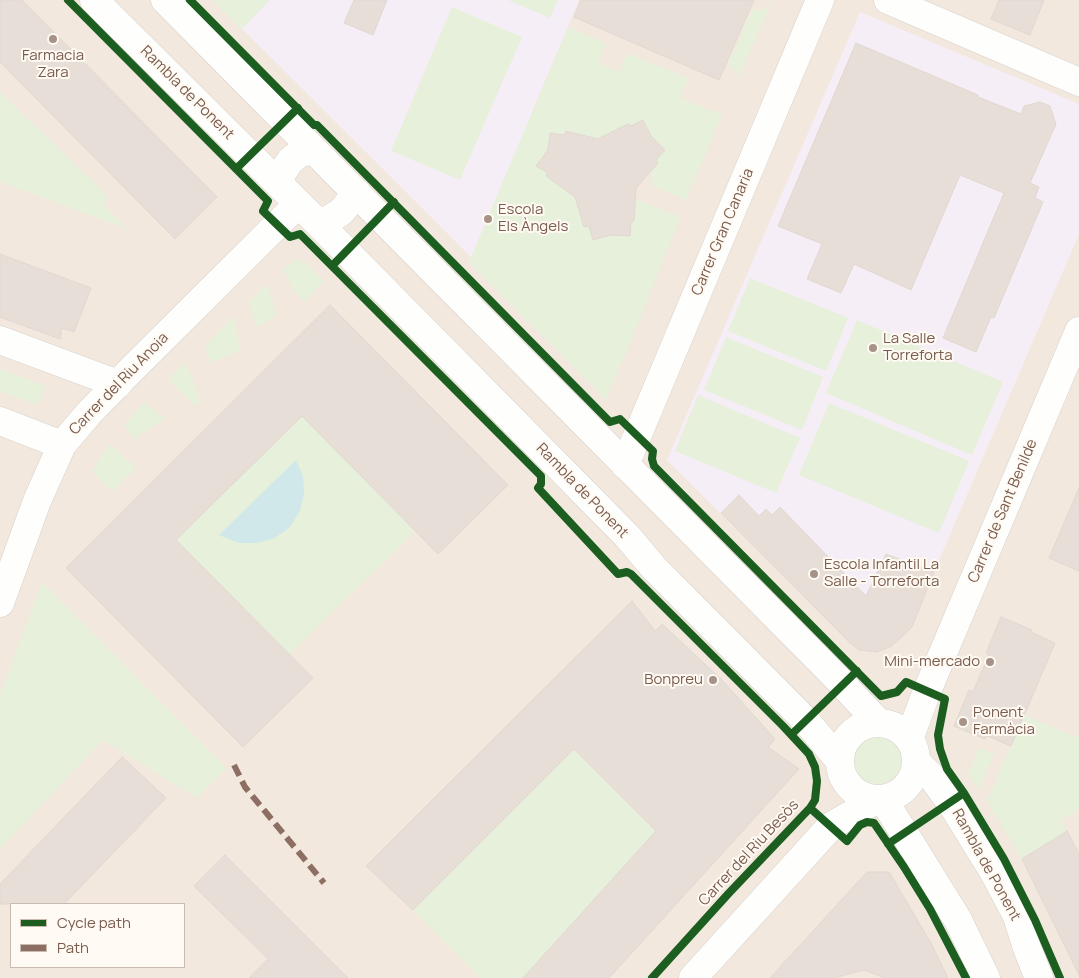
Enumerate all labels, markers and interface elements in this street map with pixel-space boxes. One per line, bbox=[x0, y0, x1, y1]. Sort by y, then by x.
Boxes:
marker: Farmacia Zara bbox=[47, 33, 59, 45]
street label: Rambla de Ponent bbox=[136, 42, 238, 144]
place label: Farmacia Zara bbox=[22, 47, 84, 82]
street label: Carrer Gran Canaria bbox=[688, 166, 758, 298]
place label: Escola Els Àngels bbox=[498, 201, 568, 236]
marker: Escola Els Àngels bbox=[482, 213, 494, 225]
street label: Carrer del Riu Anoia bbox=[66, 329, 172, 439]
place label: La Salle Torreforta bbox=[883, 330, 953, 365]
marker: La Salle Torreforta bbox=[867, 342, 879, 354]
street label: Carrer de Sant Benilde bbox=[965, 436, 1041, 586]
street label: Rambla de Ponent bbox=[532, 440, 632, 542]
place label: Escola Infantil La Salle - Torreforta bbox=[824, 556, 939, 591]
marker: Escola Infantil La Salle - Torreforta bbox=[808, 568, 820, 580]
place label: Mini-mercado bbox=[884, 653, 980, 671]
marker: Mini-mercado bbox=[984, 656, 996, 668]
place label: Bonpreu bbox=[644, 671, 703, 689]
marker: Bonpreu bbox=[707, 674, 719, 686]
place label: Ponent Farmàcia bbox=[973, 704, 1035, 739]
marker: Ponent Farmàcia bbox=[957, 716, 969, 728]
street label: Carrer del Riu Besòs bbox=[695, 796, 803, 910]
street label: Rambla de Ponent bbox=[948, 806, 1024, 924]
legend bbox=[10, 903, 185, 968]
text: Cycle path bbox=[57, 912, 131, 933]
text: Path bbox=[57, 937, 89, 958]

